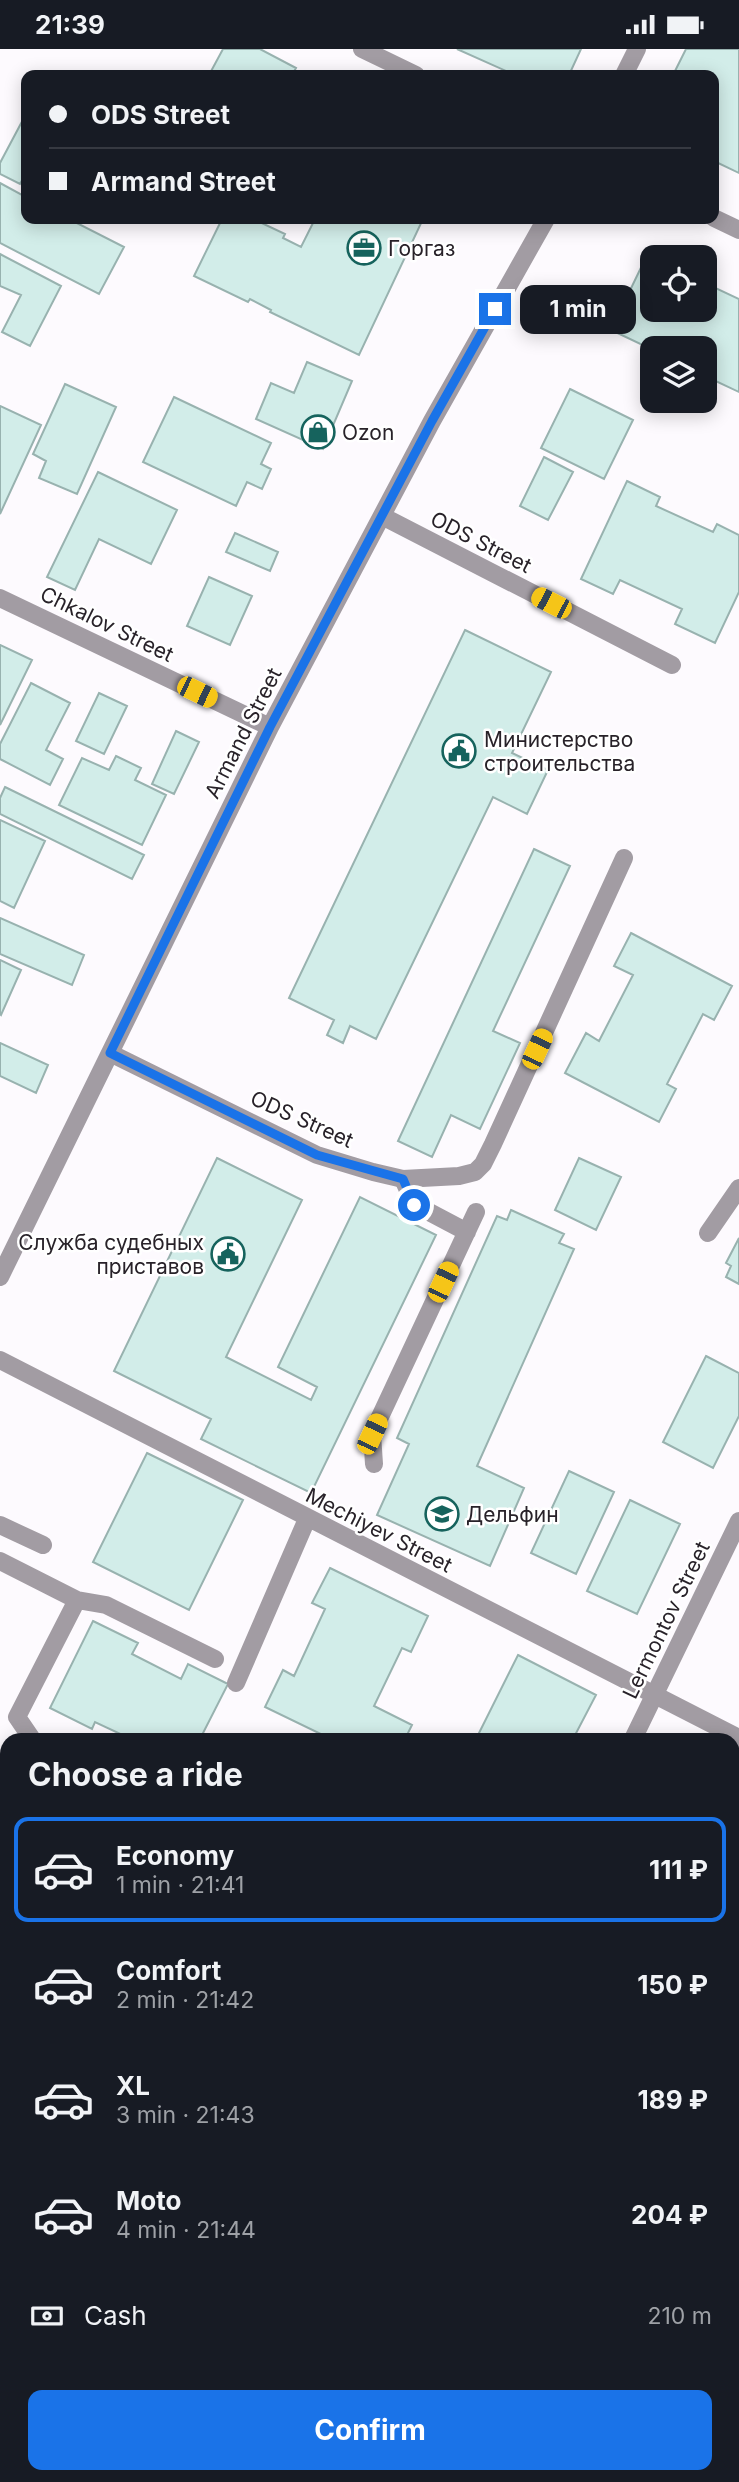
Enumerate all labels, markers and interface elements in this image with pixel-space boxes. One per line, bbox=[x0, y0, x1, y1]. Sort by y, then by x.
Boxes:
text: 21:39 bbox=[35, 9, 105, 40]
text: ODS Street bbox=[91, 99, 230, 130]
text: Armand Street bbox=[91, 166, 276, 197]
office icon: Горгаз bbox=[345, 229, 383, 267]
place label: Горгаз bbox=[388, 236, 455, 261]
map controls bbox=[640, 245, 717, 413]
button: locate bbox=[640, 245, 717, 322]
callout: 1 min bbox=[520, 285, 635, 333]
route end bbox=[479, 293, 511, 325]
text: 1 min bbox=[550, 295, 606, 323]
button: layers bbox=[640, 336, 717, 413]
shop icon: Ozon bbox=[299, 413, 337, 451]
place label: Ozon bbox=[342, 420, 394, 445]
street label: ODS Street bbox=[426, 506, 536, 578]
street label: Chkalov Street bbox=[36, 581, 178, 667]
car bbox=[528, 584, 575, 622]
street label: Armand Street bbox=[199, 663, 287, 803]
car bbox=[174, 673, 221, 711]
place label: Министерство строительства bbox=[484, 727, 635, 776]
public building icon: Министерство строительства bbox=[440, 732, 478, 770]
car bbox=[519, 1026, 556, 1072]
street label: ODS Street bbox=[247, 1085, 357, 1153]
route start bbox=[398, 1189, 430, 1221]
place label: Служба судебных приставов bbox=[18, 1230, 204, 1279]
public building icon: Служба судебных приставов bbox=[209, 1235, 247, 1273]
car bbox=[425, 1259, 462, 1305]
car bbox=[354, 1411, 391, 1457]
street label: Mechiyev Street bbox=[302, 1482, 456, 1578]
school or university icon: Дельфин bbox=[423, 1495, 461, 1533]
place label: Дельфин bbox=[466, 1502, 559, 1527]
street label: Lermontov Street bbox=[617, 1537, 715, 1703]
text: Choose a ride bbox=[28, 1755, 243, 1794]
icon: car bbox=[32, 1838, 95, 1901]
text: Economy bbox=[116, 1840, 234, 1871]
text: 111 ₽ bbox=[649, 1854, 708, 1885]
text: 1 min · 21:41 bbox=[116, 1871, 244, 1899]
icon: car bbox=[32, 1953, 95, 2016]
text: Comfort bbox=[116, 1955, 221, 1986]
text: 150 ₽ bbox=[637, 1969, 708, 2000]
text: 2 min · 21:42 bbox=[116, 1986, 254, 2014]
icon: car bbox=[32, 2068, 95, 2131]
text: XL bbox=[116, 2070, 150, 2101]
text: 189 ₽ bbox=[638, 2084, 708, 2115]
text: 3 min · 21:43 bbox=[116, 2101, 255, 2129]
icon: car bbox=[32, 2183, 95, 2246]
text: Moto bbox=[116, 2185, 181, 2216]
text: 204 ₽ bbox=[631, 2199, 708, 2230]
text: 4 min · 21:44 bbox=[116, 2216, 256, 2244]
icon: cash bbox=[28, 2297, 66, 2335]
text: Cash bbox=[84, 2300, 147, 2331]
text: 210 m bbox=[647, 2302, 712, 2330]
button: Confirm bbox=[28, 2390, 712, 2470]

